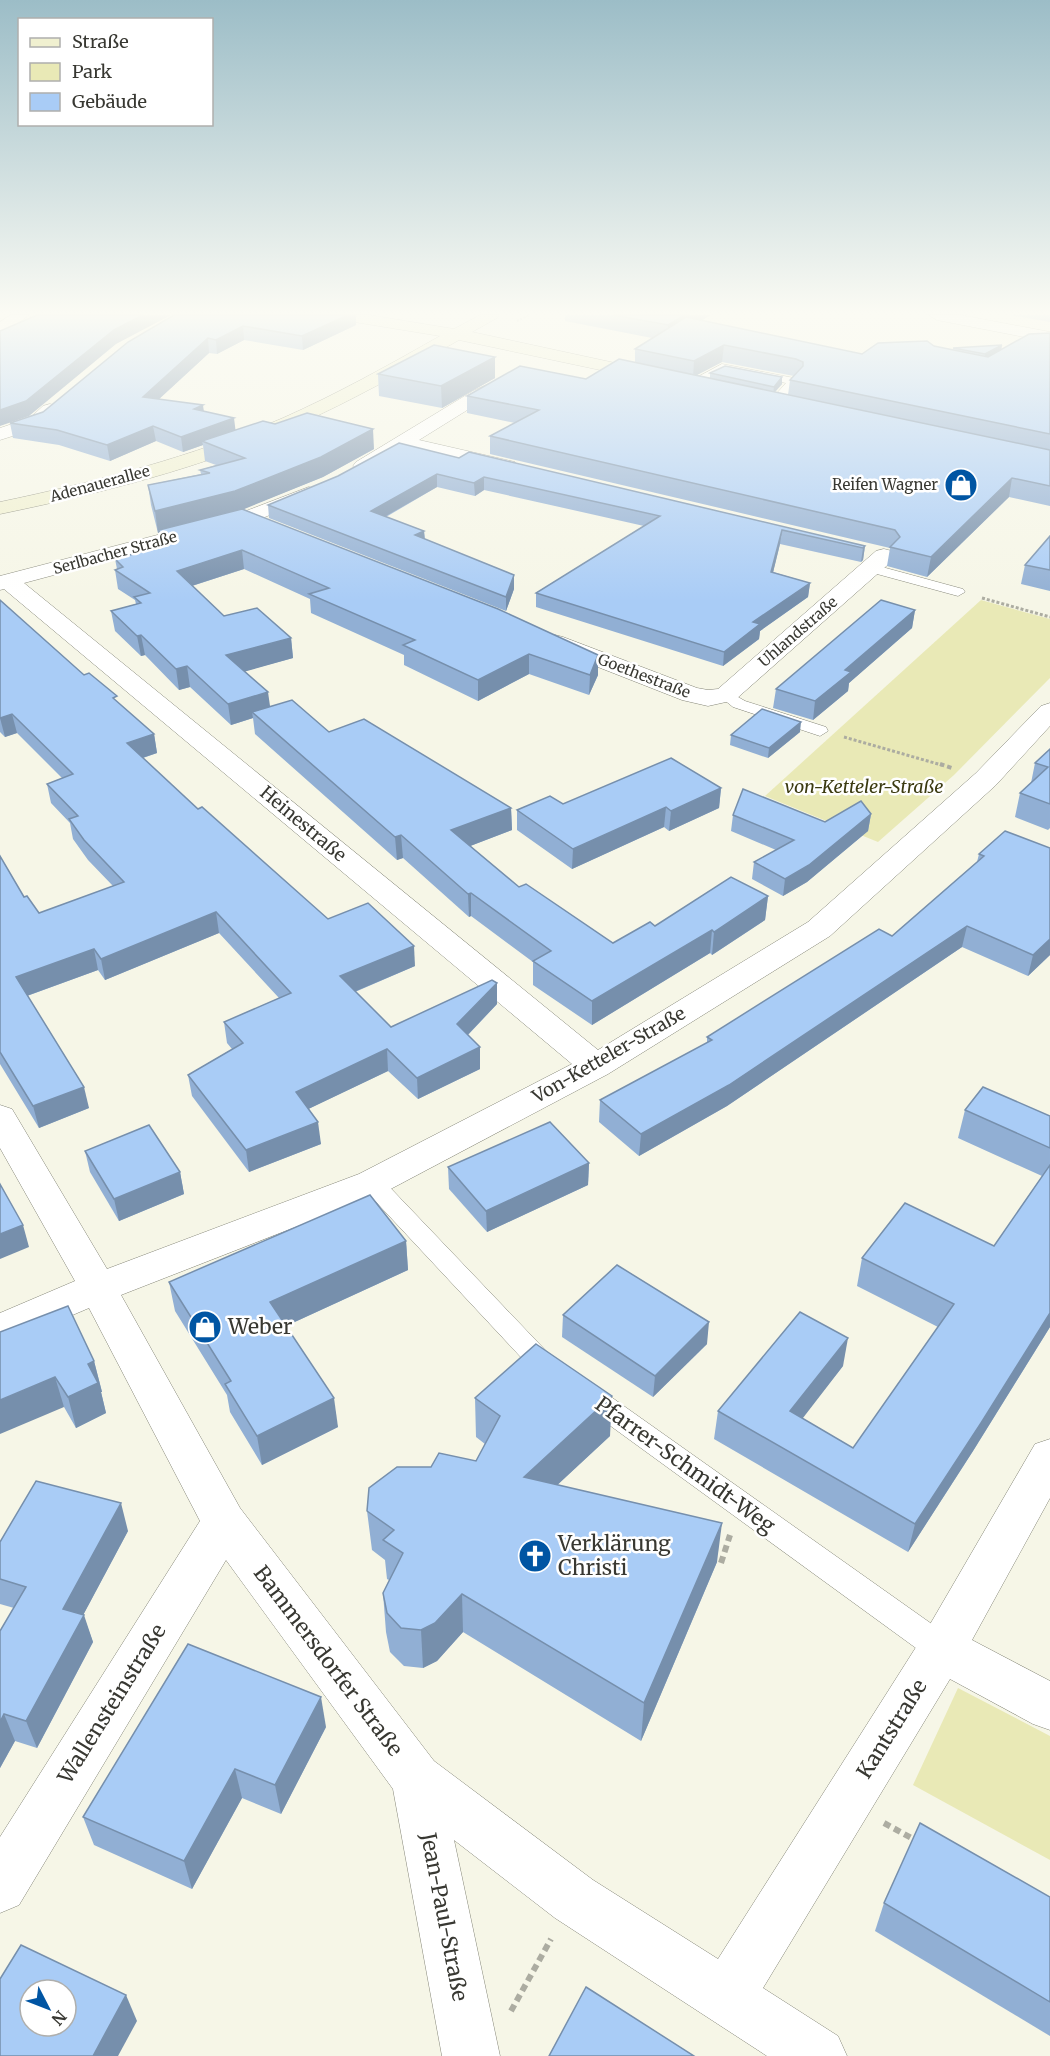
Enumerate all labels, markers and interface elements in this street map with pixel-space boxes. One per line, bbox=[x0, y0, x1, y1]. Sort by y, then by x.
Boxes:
legend bbox=[18, 18, 213, 126]
text: Straße bbox=[72, 30, 129, 53]
text: Park bbox=[72, 60, 113, 83]
text: Gebäude bbox=[72, 90, 147, 113]
street label: Adenauerallee bbox=[47, 461, 152, 506]
shop icon: Reifen Wagner bbox=[943, 467, 979, 503]
place label: Reifen Wagner bbox=[832, 475, 938, 494]
street label: Serlbacher Straße bbox=[51, 527, 179, 578]
street label: Uhlandstraße bbox=[754, 592, 841, 671]
street label: Goethestraße bbox=[595, 649, 693, 702]
park label: von-Ketteler-Straße bbox=[785, 775, 943, 798]
street label: Heinestraße bbox=[255, 781, 351, 866]
street label: Von-Ketteler-Straße bbox=[527, 1001, 689, 1108]
shop icon: Weber bbox=[187, 1309, 223, 1345]
place label: Weber bbox=[227, 1313, 292, 1340]
street label: Pfarrer-Schmidt-Weg bbox=[590, 1390, 781, 1539]
place label: Verklärung Christi bbox=[557, 1530, 671, 1581]
church icon: Verklärung Christi bbox=[517, 1538, 553, 1574]
street label: Bammersdorfer Straße bbox=[248, 1560, 409, 1761]
street label: Wallensteinstraße bbox=[51, 1619, 172, 1789]
street label: Kantstraße bbox=[850, 1674, 933, 1783]
street label: Jean-Paul-Straße bbox=[415, 1829, 474, 2003]
north arrow bbox=[18, 1978, 78, 2038]
text: N bbox=[47, 2007, 71, 2030]

